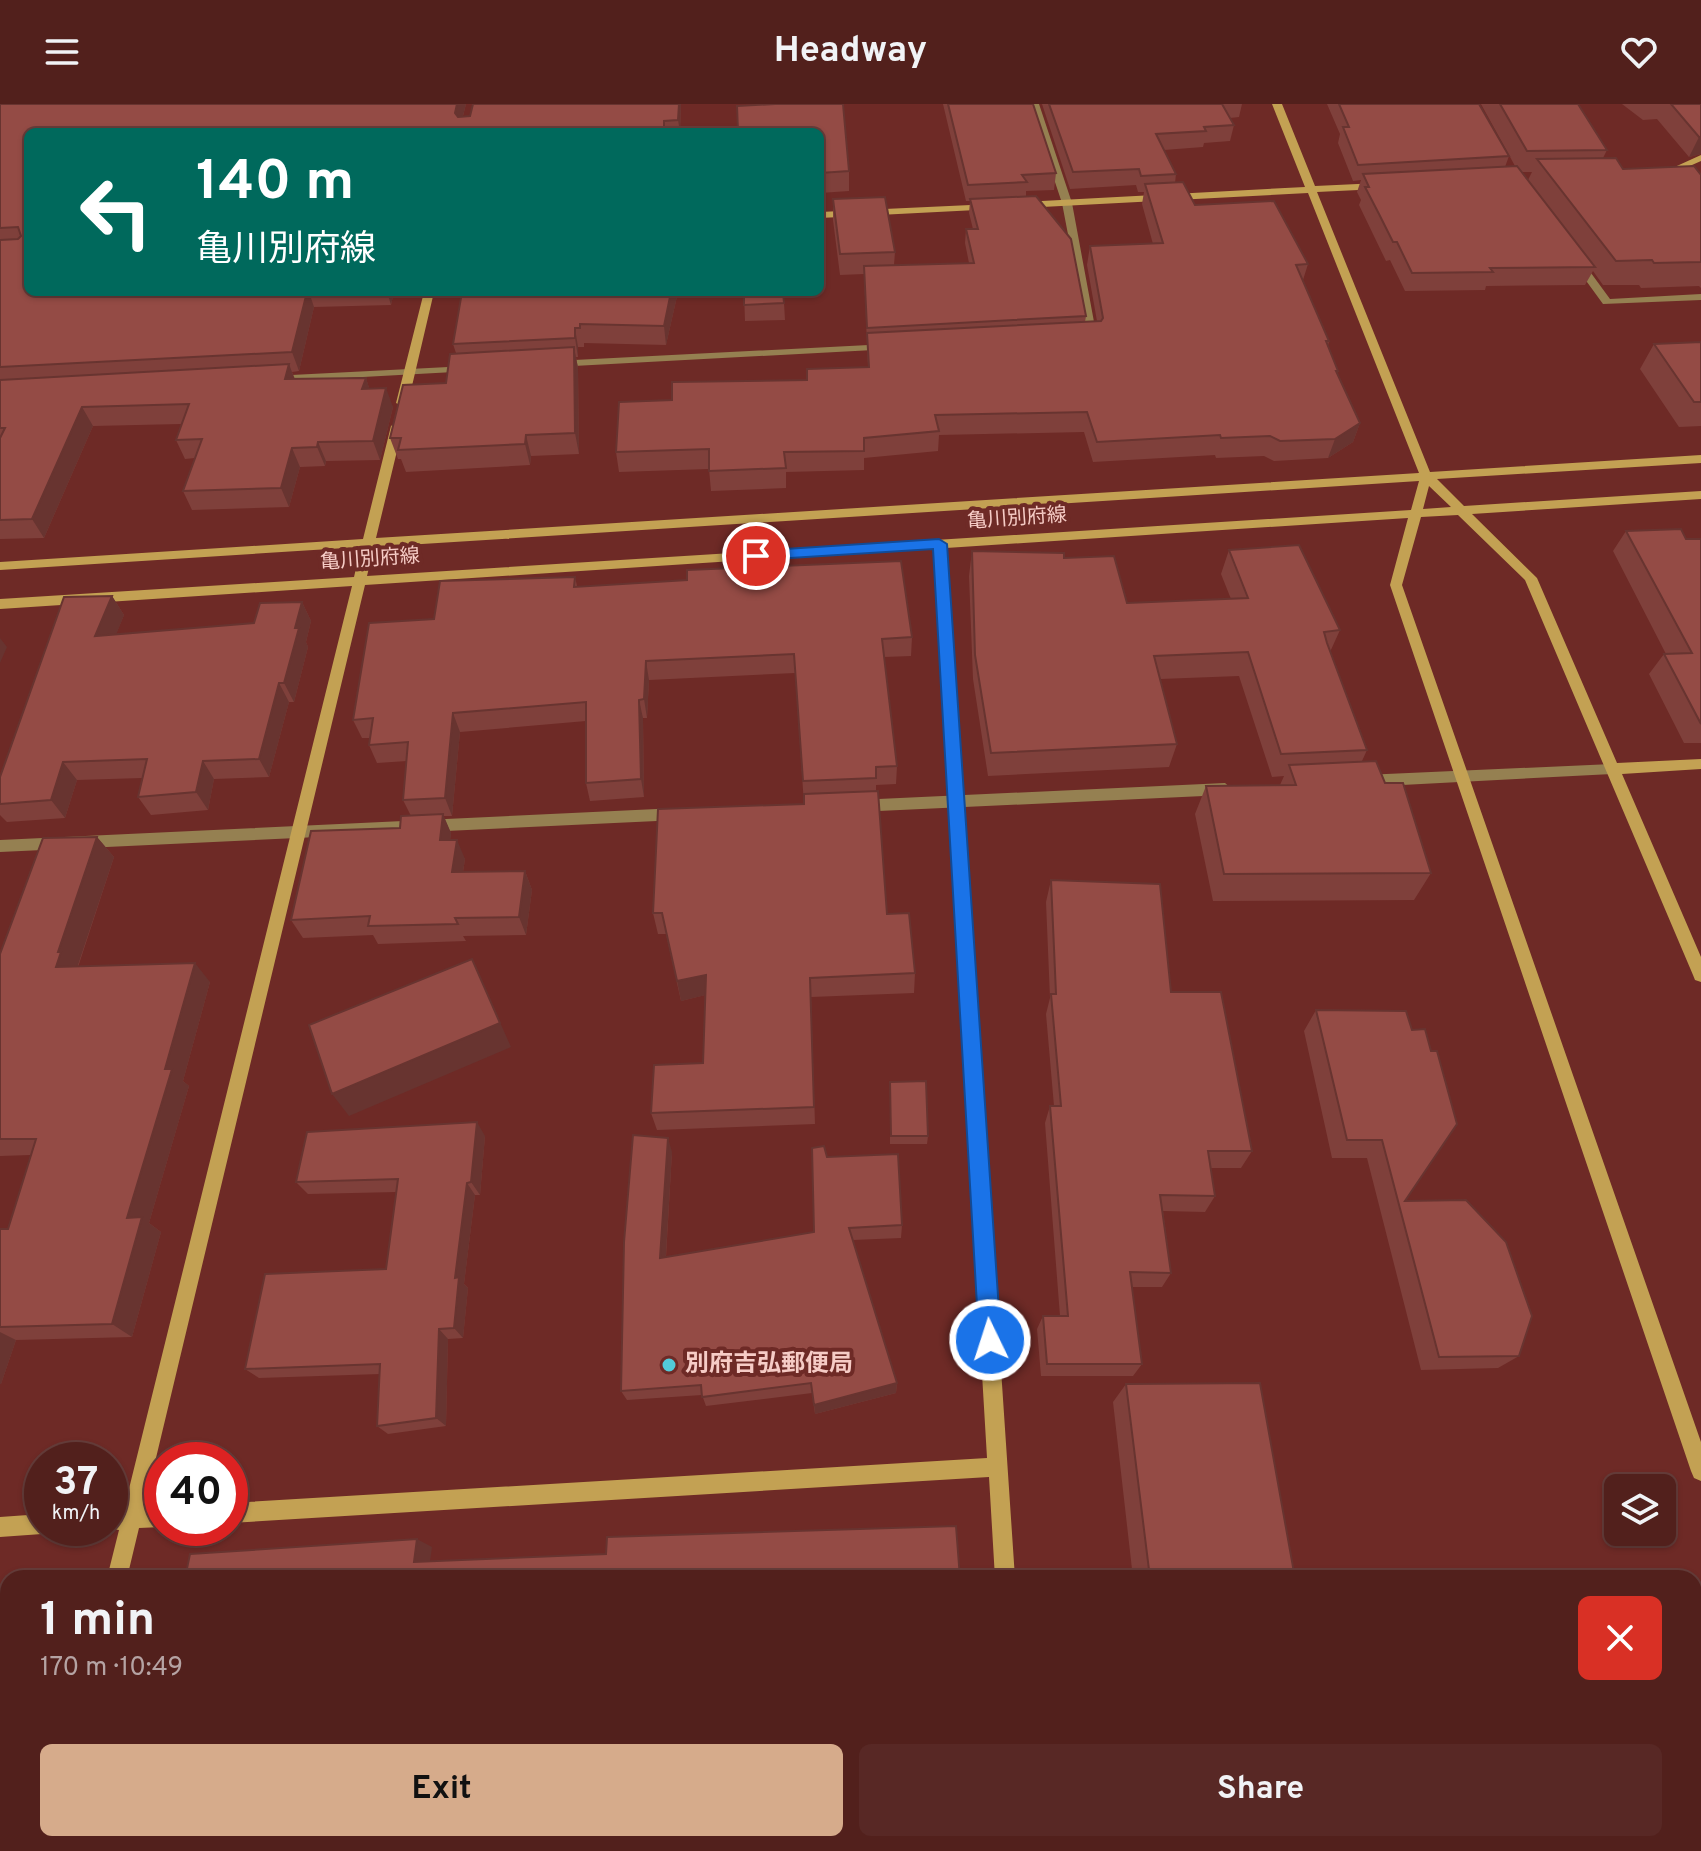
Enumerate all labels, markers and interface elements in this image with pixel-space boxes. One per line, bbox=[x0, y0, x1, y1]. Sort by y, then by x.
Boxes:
text: Headway bbox=[774, 29, 927, 75]
icon: menu bbox=[40, 30, 84, 74]
icon: heart bbox=[1617, 30, 1661, 74]
text: 140 m bbox=[196, 149, 354, 219]
icon: left bbox=[64, 160, 168, 264]
text: 亀川別府線 bbox=[196, 228, 376, 274]
street label: 亀川別府線 bbox=[966, 503, 1068, 535]
pin bbox=[722, 522, 790, 590]
icon: arrive bbox=[734, 534, 778, 578]
street label: 亀川別府線 bbox=[319, 544, 421, 576]
position arrow bbox=[948, 1298, 1032, 1382]
place label: 別府吉弘郵便局 bbox=[685, 1350, 853, 1380]
marker: 別府吉弘郵便局 bbox=[660, 1356, 678, 1374]
speed limit sign: 40 bbox=[144, 1442, 248, 1546]
text: 37 bbox=[54, 1459, 98, 1509]
map controls bbox=[1604, 1474, 1676, 1546]
button: layers bbox=[1604, 1474, 1676, 1546]
text: km/h bbox=[52, 1501, 100, 1527]
text: 1 min bbox=[40, 1592, 155, 1652]
button: close bbox=[1578, 1596, 1662, 1680]
text: 170 m · 10:49 bbox=[40, 1652, 183, 1685]
button: Exit bbox=[40, 1744, 843, 1836]
button: Share bbox=[859, 1744, 1662, 1836]

